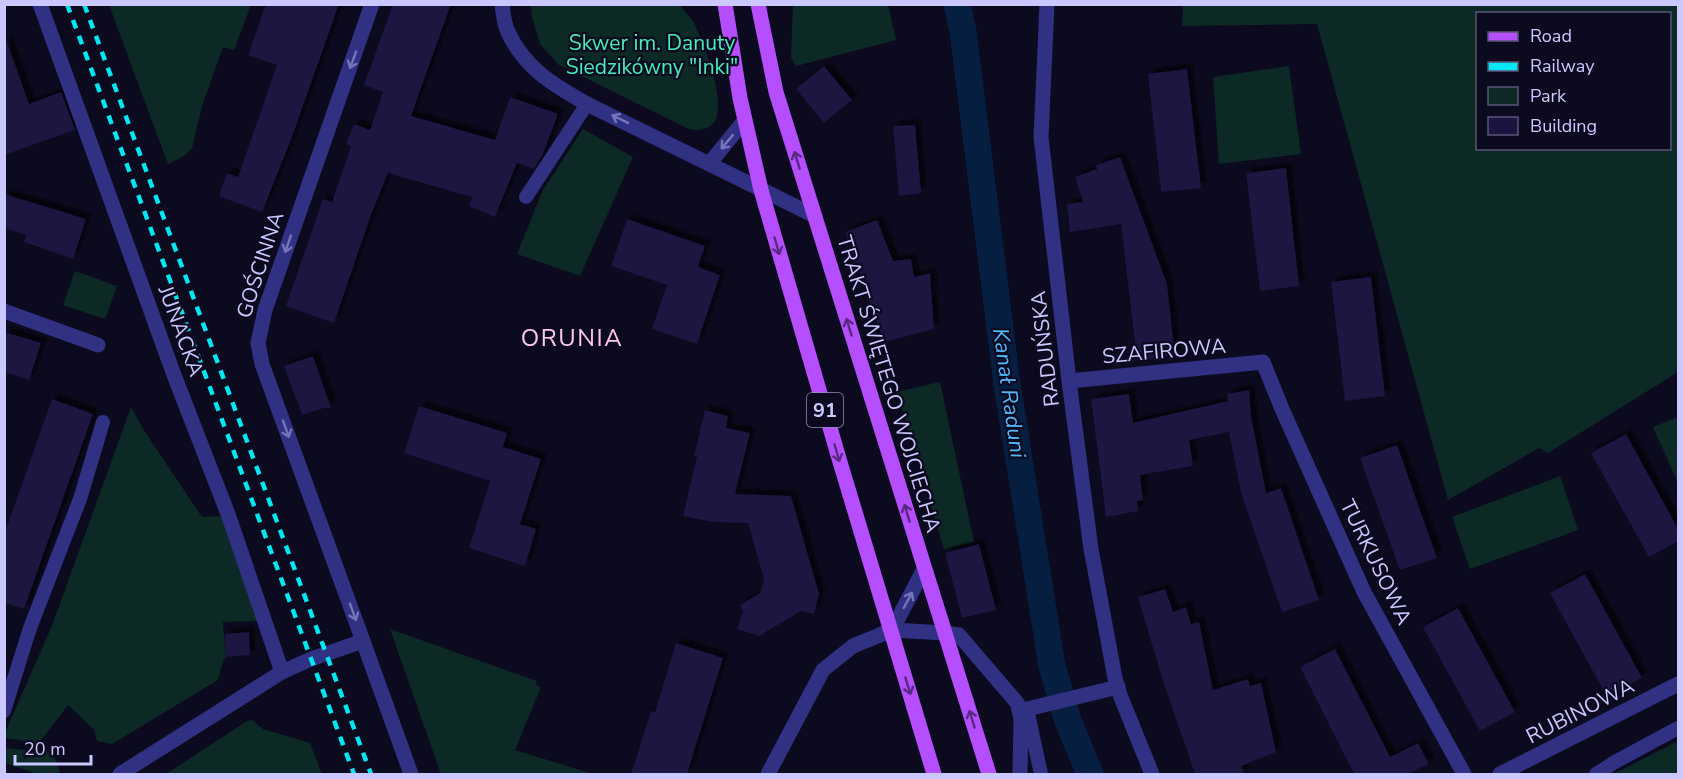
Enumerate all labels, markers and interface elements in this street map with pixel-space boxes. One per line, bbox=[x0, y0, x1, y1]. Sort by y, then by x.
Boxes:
legend bbox=[1476, 12, 1671, 150]
text: Road bbox=[1530, 24, 1572, 48]
park label: Skwer im. Danuty Siedzikówny "Inki" bbox=[566, 29, 738, 81]
one-way arrow bbox=[346, 50, 357, 68]
text: Railway bbox=[1530, 54, 1595, 78]
text: Park bbox=[1530, 84, 1567, 108]
one-way arrow bbox=[611, 113, 629, 125]
text: Building bbox=[1530, 114, 1597, 138]
one-way arrow bbox=[720, 134, 734, 149]
one-way arrow bbox=[791, 151, 802, 170]
street label: GOŚCINNA bbox=[230, 208, 290, 322]
street label: TRAKT ŚWIĘTEGO WOJCIECHA bbox=[830, 232, 948, 536]
one-way arrow bbox=[282, 234, 293, 253]
one-way arrow bbox=[772, 236, 784, 255]
street label: JUNACKA bbox=[151, 281, 210, 380]
street label: RADUŃSKA bbox=[1024, 290, 1066, 408]
one-way arrow bbox=[843, 318, 854, 337]
district label: ORUNIA bbox=[521, 322, 623, 354]
water label: Kanał Raduni bbox=[985, 326, 1033, 461]
street label: SZAFIROWA bbox=[1101, 332, 1227, 370]
road number: 91 bbox=[807, 393, 843, 427]
one-way arrow bbox=[282, 419, 293, 438]
one-way arrow bbox=[832, 443, 843, 462]
street label: TURKUSOWA bbox=[1334, 495, 1418, 629]
one-way arrow bbox=[901, 504, 912, 523]
one-way arrow bbox=[903, 591, 914, 609]
one-way arrow bbox=[349, 602, 360, 621]
street label: RUBINOWA bbox=[1521, 672, 1639, 750]
one-way arrow bbox=[903, 676, 914, 695]
one-way arrow bbox=[965, 710, 976, 729]
scale bar bbox=[15, 728, 92, 766]
text: 20 m bbox=[24, 737, 66, 761]

